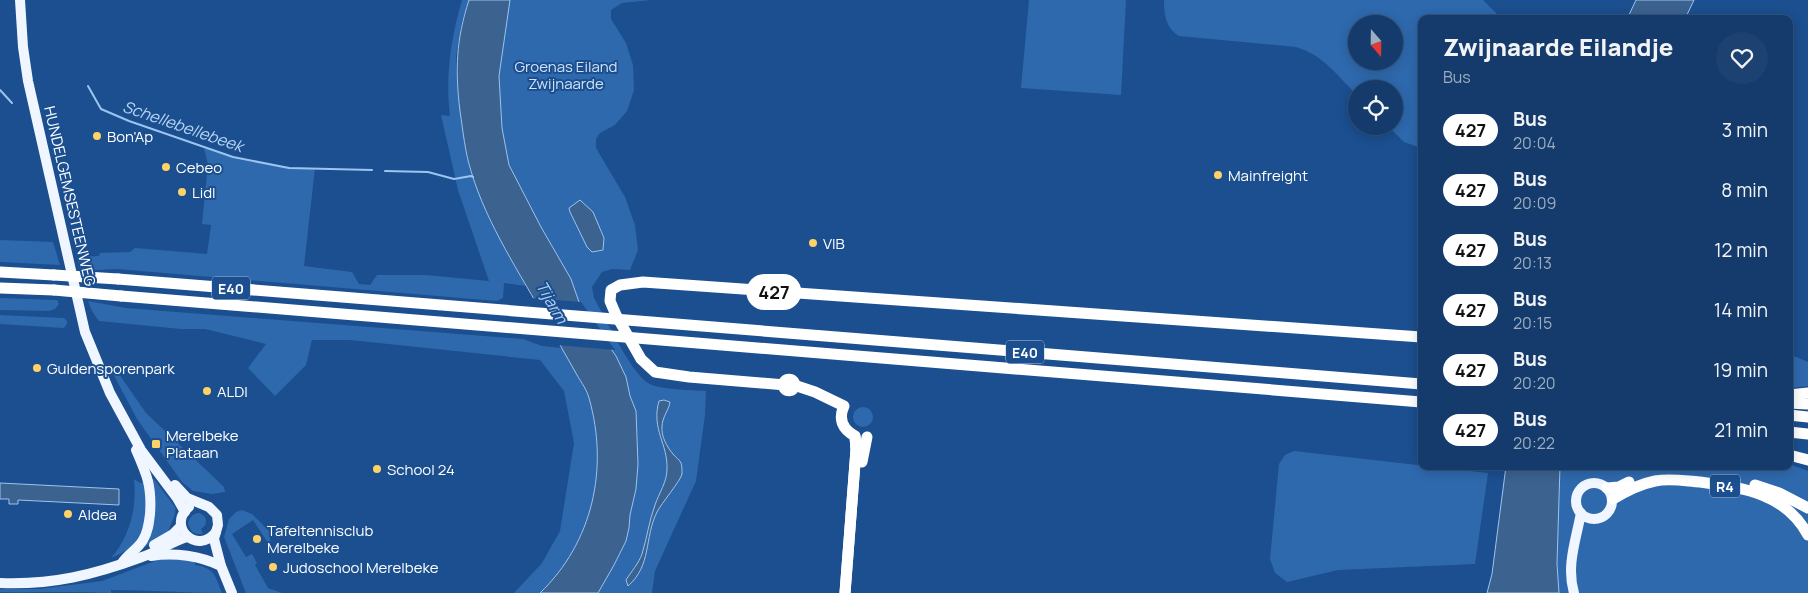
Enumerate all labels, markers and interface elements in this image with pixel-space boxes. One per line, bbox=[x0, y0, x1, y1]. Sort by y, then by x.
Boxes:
north arrow bbox=[1348, 15, 1402, 70]
map controls bbox=[1348, 15, 1403, 135]
text: Zwijnaarde Eilandje bbox=[1443, 30, 1673, 63]
button: heart bbox=[1716, 32, 1768, 84]
park label: Groenas Eiland Zwijnaarde bbox=[515, 56, 618, 94]
text: Bus bbox=[1443, 66, 1471, 88]
button: locate bbox=[1348, 80, 1403, 135]
water label: Schellebellebeek bbox=[120, 95, 248, 158]
street label: HUNDELGEMSESTEENWEG bbox=[39, 104, 101, 289]
text: Bus bbox=[1513, 106, 1547, 132]
text: 3 min bbox=[1722, 117, 1768, 143]
text: 427 bbox=[1455, 118, 1486, 142]
place label: Bon'Ap bbox=[107, 126, 153, 147]
marker: Bon'Ap bbox=[91, 130, 103, 142]
text: 20:04 bbox=[1513, 132, 1556, 154]
place label: Cebeo bbox=[176, 157, 222, 178]
marker: Cebeo bbox=[160, 161, 172, 173]
place label: Mainfreight bbox=[1228, 165, 1308, 186]
text: Bus bbox=[1513, 166, 1547, 192]
marker: Mainfreight bbox=[1212, 169, 1224, 181]
text: 8 min bbox=[1721, 177, 1768, 203]
text: 427 bbox=[1455, 178, 1486, 202]
place label: Lidl bbox=[192, 182, 216, 203]
marker: Lidl bbox=[176, 186, 188, 198]
text: 20:09 bbox=[1513, 192, 1556, 214]
text: Bus bbox=[1513, 226, 1547, 252]
place label: VIB bbox=[823, 233, 845, 254]
marker: VIB bbox=[807, 237, 819, 249]
text: 12 min bbox=[1714, 237, 1768, 263]
text: 427 bbox=[1455, 238, 1486, 262]
text: 20:13 bbox=[1513, 252, 1552, 274]
road number: E40 bbox=[212, 276, 250, 300]
line badge: 427 bbox=[745, 276, 803, 308]
water label: Tijarm bbox=[531, 277, 574, 328]
text: 427 bbox=[758, 280, 790, 304]
text: Bus bbox=[1513, 286, 1547, 312]
text: 14 min bbox=[1714, 297, 1768, 323]
text: 427 bbox=[1455, 298, 1486, 322]
text: 20:15 bbox=[1513, 312, 1552, 334]
road number: E40 bbox=[1006, 341, 1044, 364]
text: Bus bbox=[1513, 346, 1547, 372]
text: 19 min bbox=[1713, 357, 1768, 383]
place label: Guldensporenpark bbox=[47, 358, 175, 379]
text: 427 bbox=[1455, 358, 1486, 382]
marker: Guldensporenpark bbox=[31, 362, 43, 374]
text: 20:20 bbox=[1513, 372, 1556, 394]
unlabelled marker bbox=[778, 374, 800, 396]
place label: ALDI bbox=[217, 381, 248, 402]
marker: ALDI bbox=[201, 385, 213, 397]
text: Bus bbox=[1513, 406, 1547, 432]
text: 21 min bbox=[1714, 417, 1768, 443]
text: 427 bbox=[1455, 418, 1486, 442]
place label: Merelbeke Plataan bbox=[166, 425, 239, 463]
text: 20:22 bbox=[1513, 432, 1555, 454]
marker: Merelbeke Plataan bbox=[150, 438, 162, 450]
place label: School 24 bbox=[387, 459, 455, 480]
marker: School 24 bbox=[371, 463, 383, 475]
road number: R4 bbox=[1710, 474, 1740, 498]
place label: Aldea bbox=[78, 504, 117, 525]
marker: Aldea bbox=[62, 508, 74, 520]
place label: Tafeltennisclub Merelbeke bbox=[267, 520, 373, 558]
marker: Tafeltennisclub Merelbeke bbox=[251, 533, 263, 545]
place label: Judoschool Merelbeke bbox=[283, 557, 439, 578]
marker: Judoschool Merelbeke bbox=[267, 561, 279, 573]

